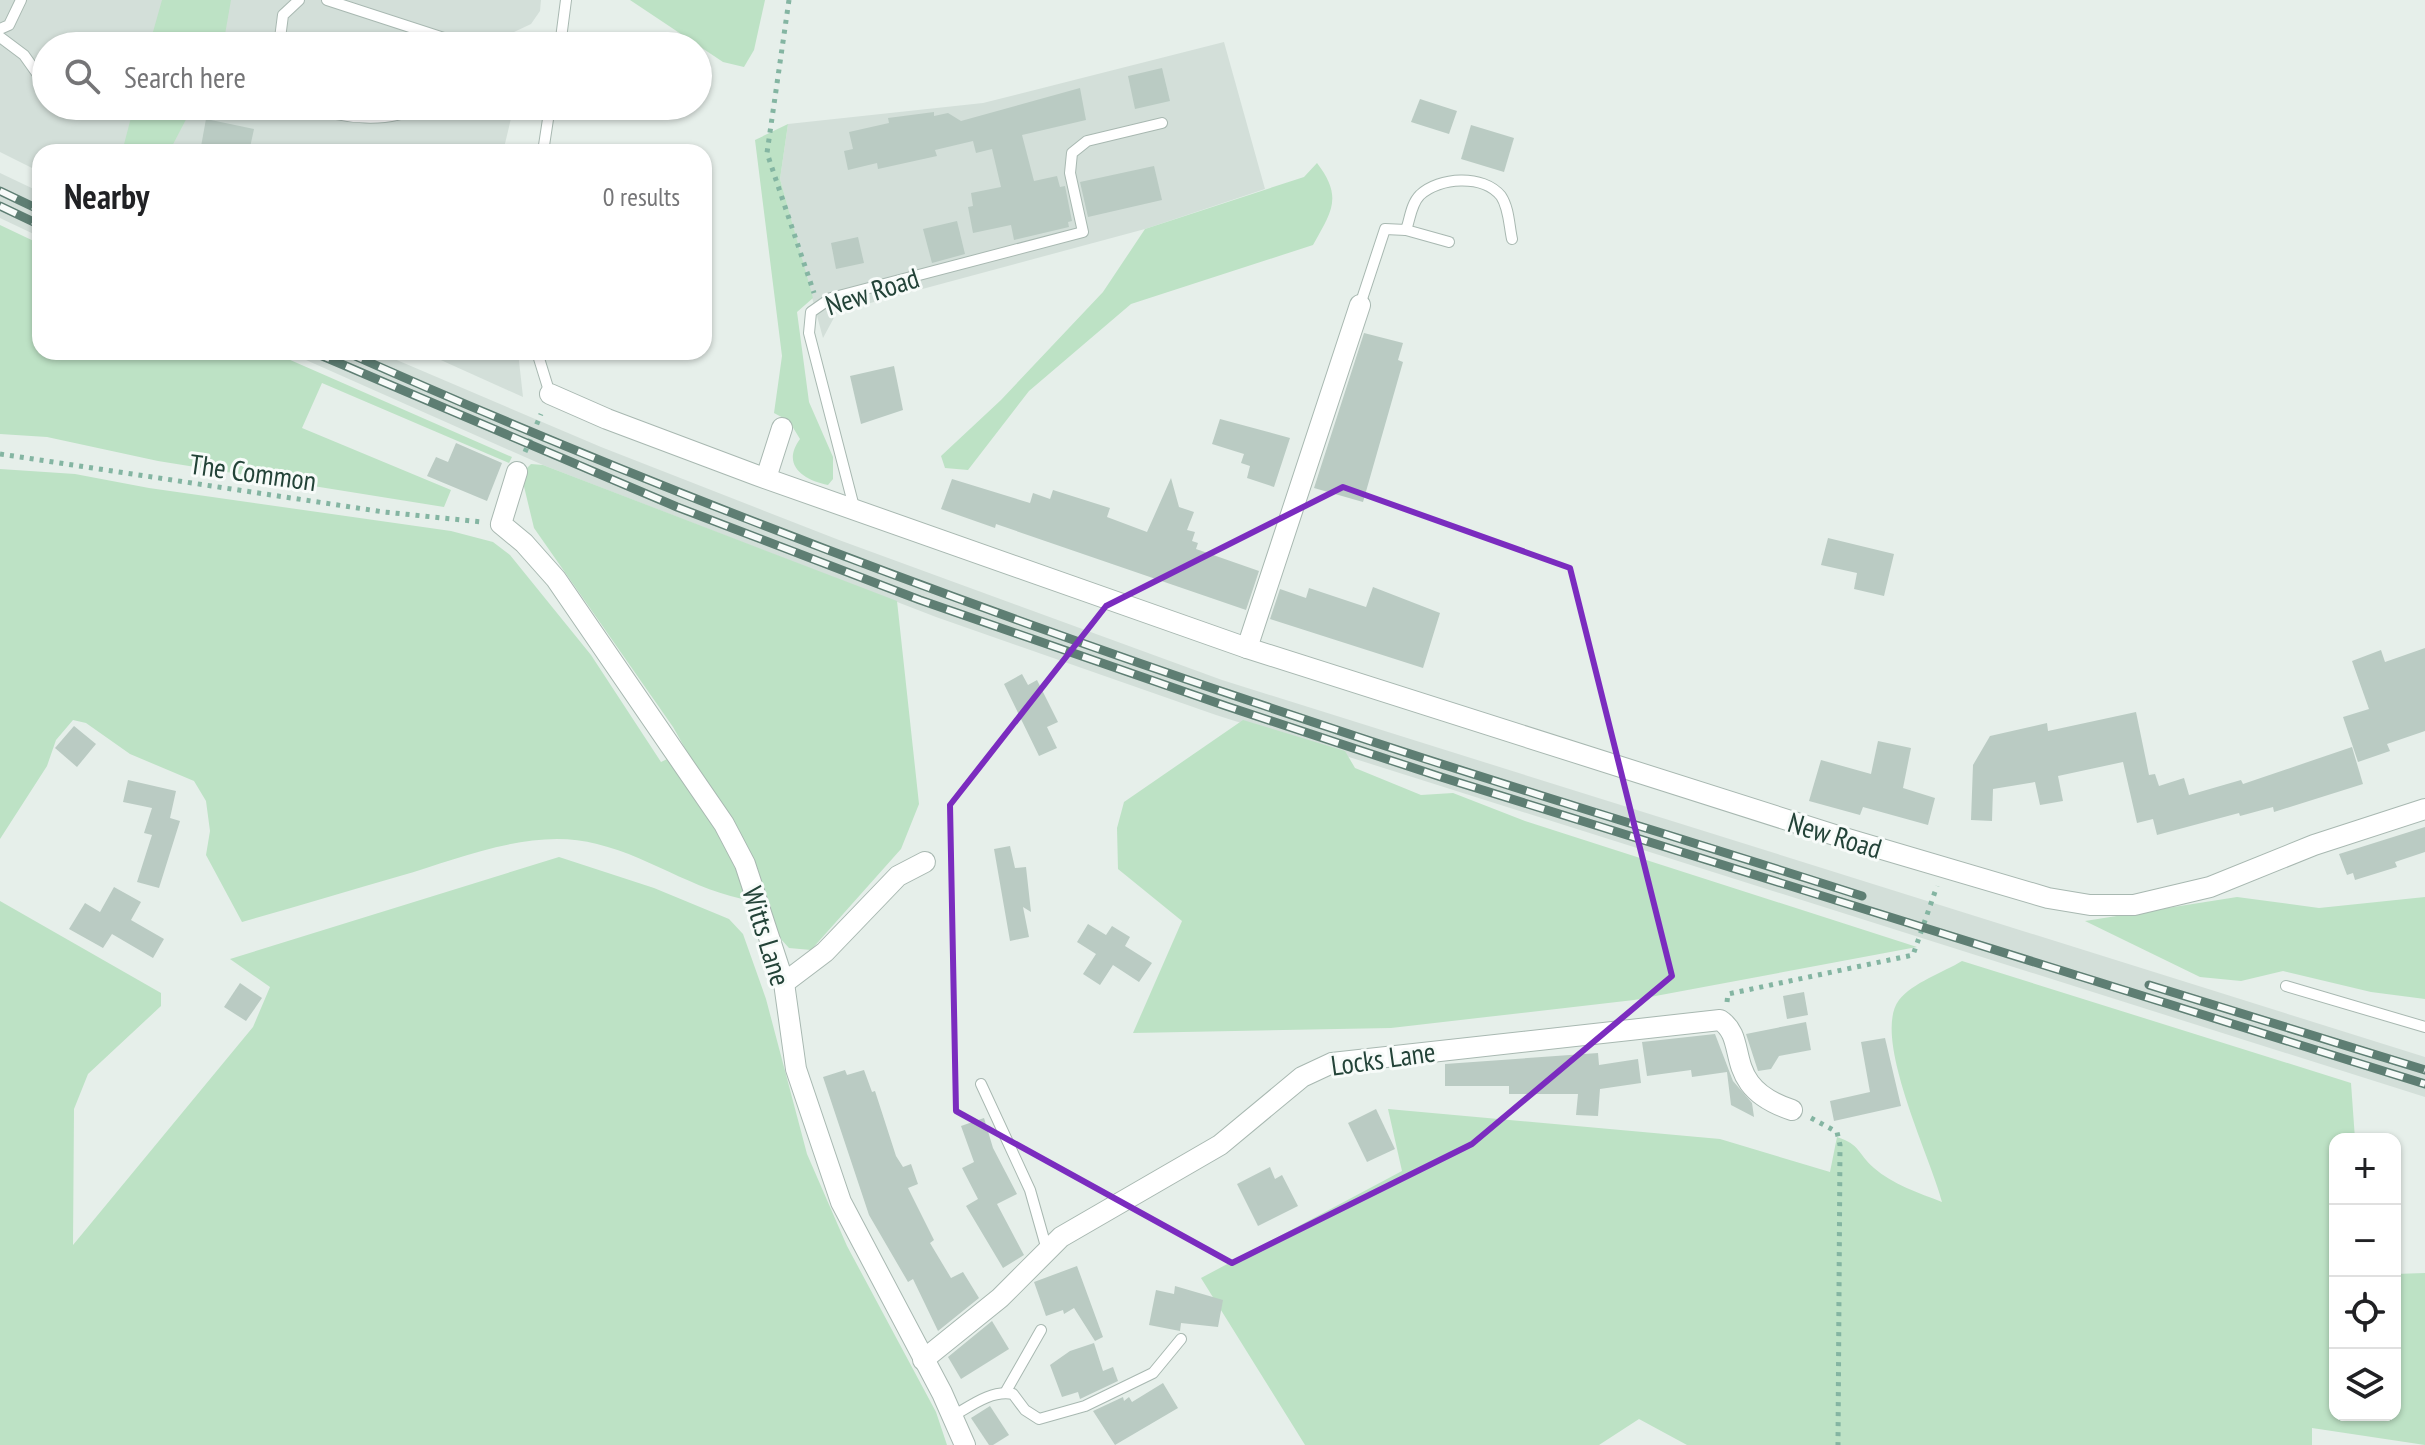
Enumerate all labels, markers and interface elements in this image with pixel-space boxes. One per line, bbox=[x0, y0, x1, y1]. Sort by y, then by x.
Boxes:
search box bbox=[32, 32, 712, 120]
icon: search bbox=[60, 54, 104, 98]
text: Search here bbox=[124, 57, 246, 96]
text: Nearby bbox=[64, 174, 149, 218]
text: 0 results bbox=[603, 180, 680, 213]
street label: New Road bbox=[821, 259, 923, 323]
street label: The Common bbox=[187, 445, 319, 499]
street label: New Road bbox=[1784, 803, 1886, 867]
street label: Witts Lane bbox=[734, 882, 800, 990]
street label: Locks Lane bbox=[1328, 1032, 1438, 1084]
map controls bbox=[2329, 1133, 2401, 1421]
button: + bbox=[2329, 1133, 2401, 1205]
button: − bbox=[2329, 1205, 2401, 1277]
button: locate bbox=[2329, 1277, 2401, 1349]
button: layers bbox=[2329, 1349, 2401, 1421]

